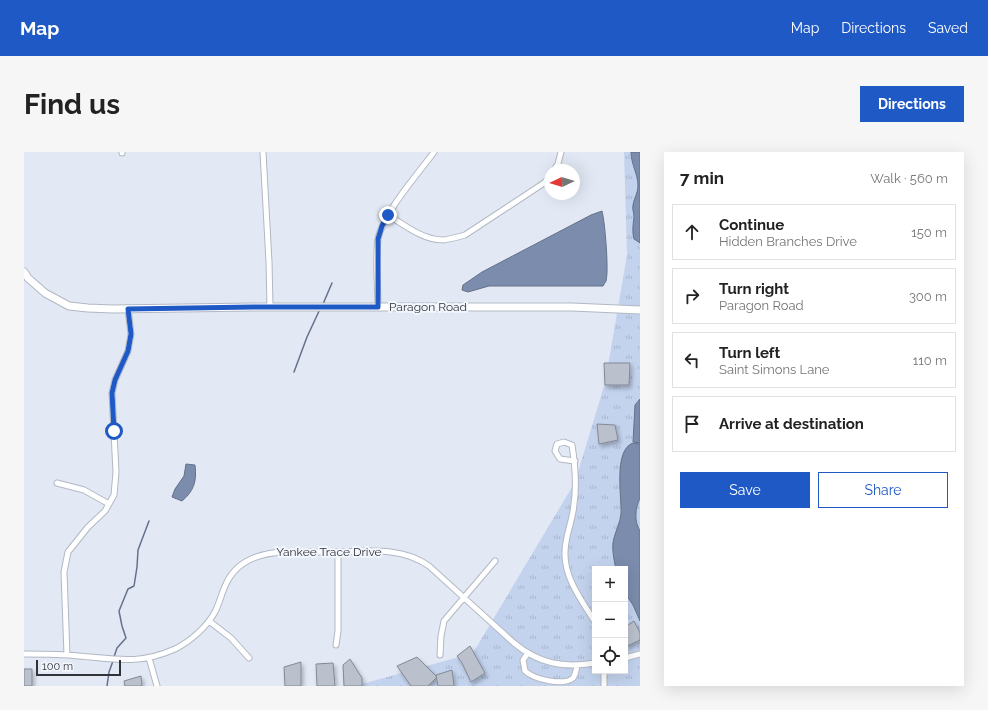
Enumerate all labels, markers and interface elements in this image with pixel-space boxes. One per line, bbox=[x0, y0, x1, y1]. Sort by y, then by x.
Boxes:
text: Map bbox=[20, 17, 59, 39]
text: Map bbox=[791, 20, 819, 36]
text: Directions bbox=[841, 20, 906, 36]
text: Saved bbox=[928, 20, 968, 36]
button: Directions bbox=[860, 86, 964, 122]
text: Find us bbox=[24, 88, 120, 121]
north arrow bbox=[544, 164, 580, 200]
text: 7 min bbox=[680, 168, 724, 188]
text: Walk · 560 m bbox=[870, 171, 948, 186]
route end bbox=[379, 206, 397, 224]
text: Continue bbox=[719, 216, 784, 234]
icon: ahead bbox=[681, 221, 703, 243]
text: 150 m bbox=[911, 225, 947, 240]
text: Hidden Branches Drive bbox=[719, 234, 857, 249]
text: Turn right bbox=[719, 280, 789, 298]
icon: right bbox=[681, 285, 703, 307]
text: 300 m bbox=[909, 289, 947, 304]
text: Paragon Road bbox=[719, 298, 804, 313]
street label: Paragon Road bbox=[389, 300, 467, 314]
text: Turn left bbox=[719, 344, 780, 362]
icon: left bbox=[681, 349, 703, 371]
text: 110 m bbox=[913, 353, 947, 368]
text: Saint Simons Lane bbox=[719, 362, 829, 377]
icon: arrive bbox=[681, 413, 703, 435]
text: Arrive at destination bbox=[719, 415, 864, 433]
route start bbox=[105, 422, 123, 440]
button: Save bbox=[680, 472, 810, 508]
button: Share bbox=[818, 472, 948, 508]
street label: Yankee Trace Drive bbox=[276, 545, 382, 559]
map controls bbox=[592, 566, 628, 674]
button: + bbox=[592, 566, 628, 602]
button: − bbox=[592, 602, 628, 638]
button: locate bbox=[592, 638, 628, 674]
scale bar bbox=[36, 658, 121, 677]
text: 100 m bbox=[42, 660, 73, 673]

